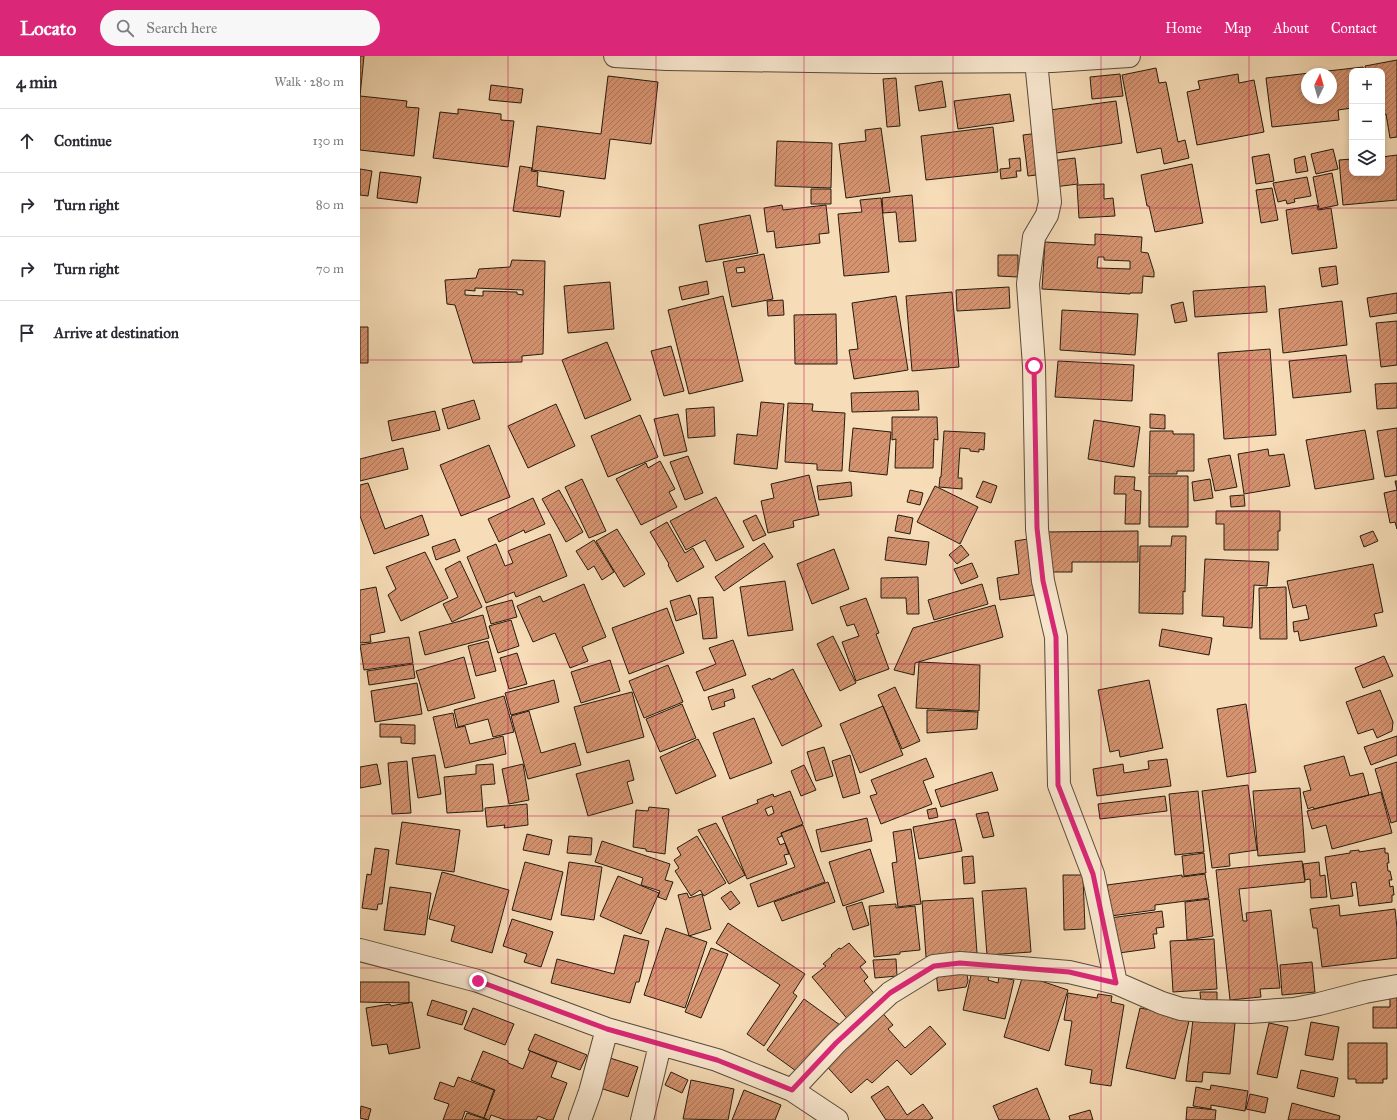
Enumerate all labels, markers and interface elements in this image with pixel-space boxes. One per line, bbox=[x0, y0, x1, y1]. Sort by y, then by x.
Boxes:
search box bbox=[100, 10, 380, 46]
text: Locato bbox=[20, 17, 76, 40]
icon: search bbox=[114, 17, 136, 39]
text: Search here bbox=[146, 19, 217, 37]
text: Home bbox=[1165, 20, 1202, 37]
text: Map bbox=[1224, 20, 1251, 37]
text: About bbox=[1273, 20, 1309, 37]
text: Contact bbox=[1331, 20, 1377, 37]
north arrow bbox=[1301, 68, 1337, 104]
map controls bbox=[1349, 68, 1385, 176]
button: + bbox=[1349, 68, 1385, 104]
text: 4 min bbox=[16, 72, 57, 93]
text: Walk · 280 m bbox=[274, 74, 344, 90]
button: − bbox=[1349, 104, 1385, 140]
icon: ahead bbox=[16, 130, 38, 152]
text: Continue bbox=[54, 132, 112, 150]
text: 130 m bbox=[312, 133, 344, 149]
button: layers bbox=[1349, 140, 1385, 176]
icon: right bbox=[16, 194, 38, 216]
text: Turn right bbox=[54, 196, 119, 214]
text: 80 m bbox=[316, 197, 344, 213]
icon: right bbox=[16, 258, 38, 280]
text: Turn right bbox=[54, 260, 119, 278]
text: 70 m bbox=[316, 261, 344, 277]
icon: arrive bbox=[16, 322, 38, 344]
text: Arrive at destination bbox=[54, 324, 179, 342]
route start bbox=[1025, 357, 1043, 375]
route end bbox=[469, 972, 487, 990]

